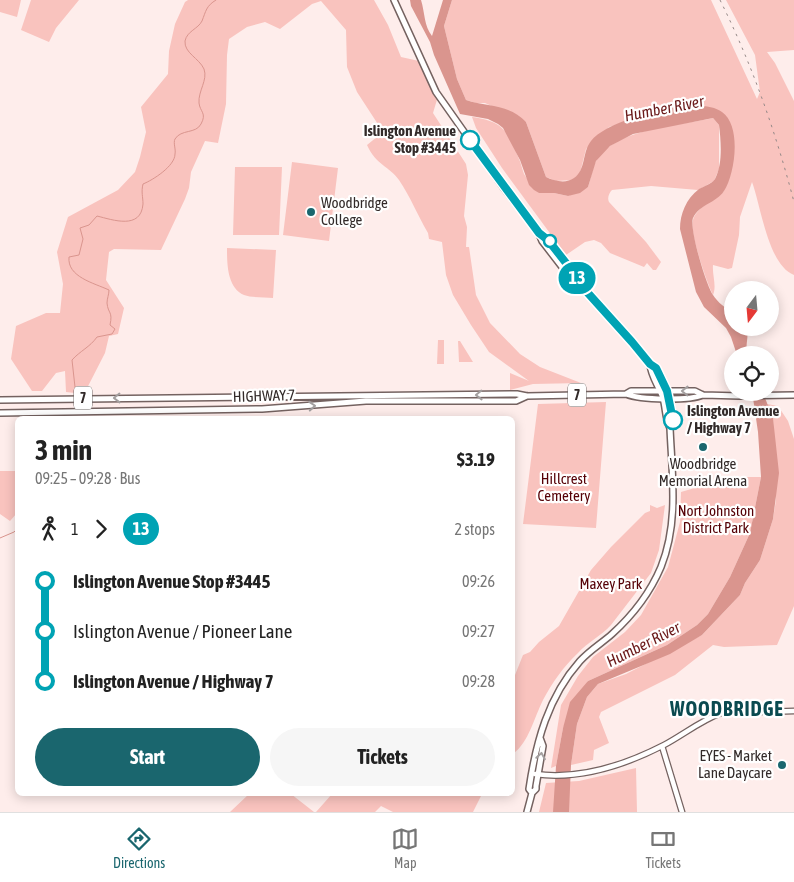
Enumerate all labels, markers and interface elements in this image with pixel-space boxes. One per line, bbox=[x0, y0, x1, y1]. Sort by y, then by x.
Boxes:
water label: Humber River bbox=[623, 91, 706, 125]
place label: Islington Avenue Stop #3445 bbox=[364, 122, 456, 156]
marker: Islington Avenue Stop #3445 bbox=[460, 130, 480, 150]
place label: Woodbridge College bbox=[321, 194, 388, 228]
marker: Woodbridge College bbox=[305, 206, 317, 218]
unlabelled marker bbox=[543, 234, 557, 248]
line badge: 13 bbox=[554, 262, 600, 294]
text: 13 bbox=[569, 267, 585, 288]
north arrow bbox=[724, 281, 779, 336]
map controls bbox=[724, 281, 779, 401]
button: locate bbox=[724, 346, 779, 401]
road number: 7 bbox=[568, 384, 586, 406]
road number: 7 bbox=[74, 386, 92, 409]
street label: HIGHWAY 7 bbox=[233, 386, 295, 405]
one-way arrow bbox=[681, 386, 689, 396]
one-way arrow bbox=[474, 389, 482, 400]
one-way arrow bbox=[113, 393, 120, 403]
one-way arrow bbox=[308, 401, 316, 412]
place label: Islington Avenue / Highway 7 bbox=[687, 402, 780, 436]
marker: Islington Avenue / Highway 7 bbox=[663, 410, 683, 430]
text: 3 min bbox=[35, 434, 92, 466]
marker: Woodbridge Memorial Arena bbox=[697, 441, 709, 453]
text: $3.19 bbox=[457, 448, 495, 470]
place label: Woodbridge Memorial Arena bbox=[659, 455, 747, 489]
text: 09:25 – 09:28 · Bus bbox=[35, 469, 140, 487]
park label: Hillcrest Cemetery bbox=[538, 470, 590, 504]
park label: Nort Johnston District Park bbox=[678, 502, 754, 536]
icon: walk bbox=[35, 515, 63, 543]
icon: forward bbox=[87, 515, 115, 543]
text: 13 bbox=[133, 518, 149, 539]
text: 1 bbox=[71, 520, 79, 538]
text: 2 stops bbox=[454, 520, 495, 538]
text: Islington Avenue Stop #3445 bbox=[73, 570, 270, 592]
text: 09:26 bbox=[462, 572, 495, 590]
park label: Maxey Park bbox=[580, 575, 643, 592]
water label: Humber River bbox=[603, 617, 684, 670]
text: Islington Avenue / Pioneer Lane bbox=[73, 620, 292, 642]
text: 09:27 bbox=[462, 622, 495, 640]
text: Islington Avenue / Highway 7 bbox=[73, 670, 274, 692]
text: 09:28 bbox=[462, 672, 495, 690]
district label: WOODBRIDGE bbox=[669, 697, 784, 720]
button: Start bbox=[35, 728, 260, 786]
button: Tickets bbox=[270, 728, 495, 786]
place label: EYES - Market Lane Daycare bbox=[698, 747, 772, 781]
one-way arrow bbox=[536, 752, 546, 761]
marker: EYES - Market Lane Daycare bbox=[776, 759, 788, 771]
tab: Directions bbox=[113, 825, 165, 871]
tab: Map bbox=[391, 825, 419, 871]
tab: Tickets bbox=[645, 825, 681, 871]

